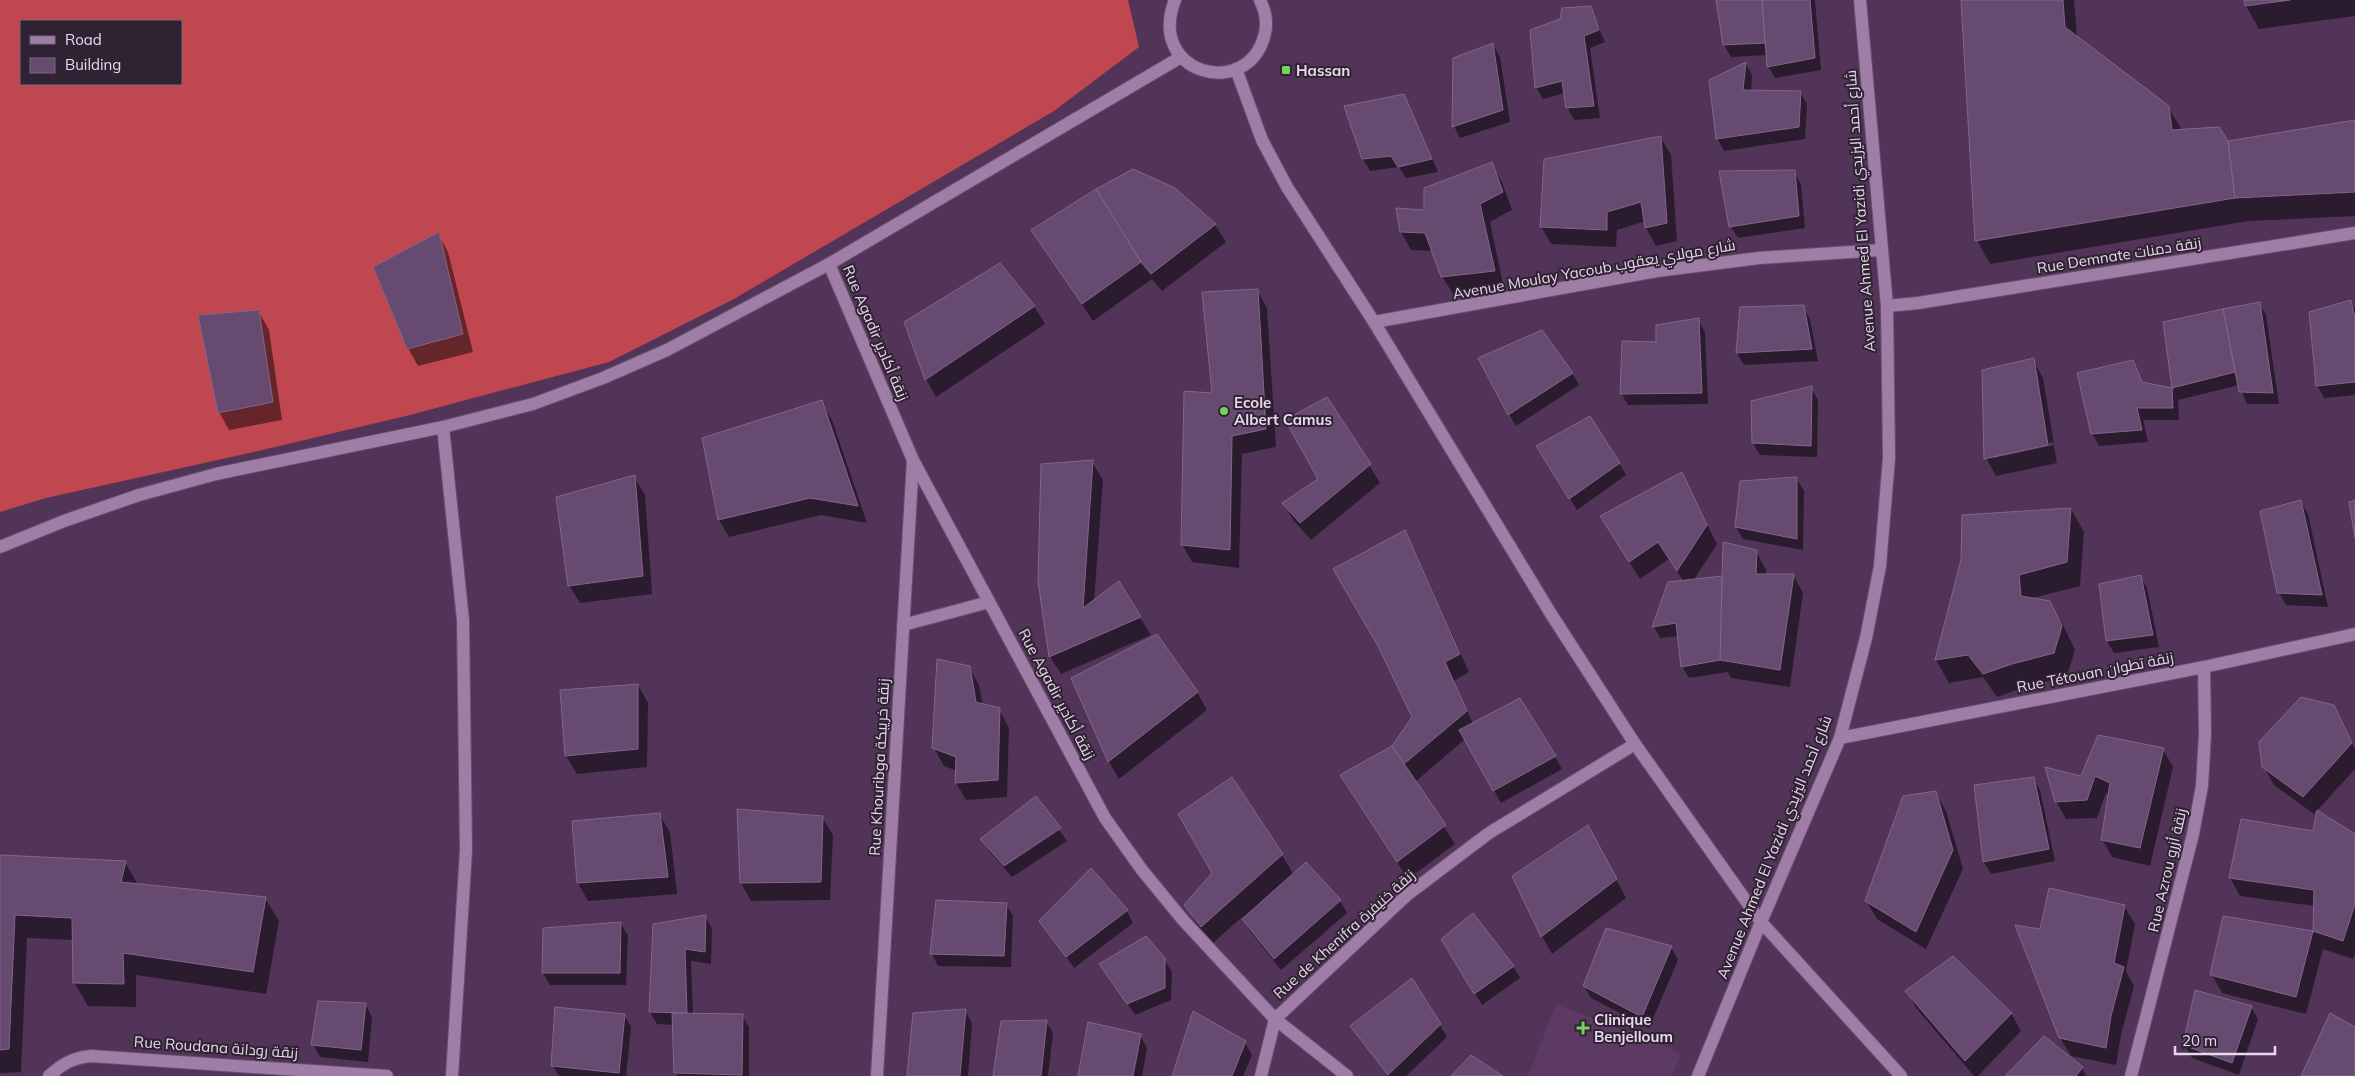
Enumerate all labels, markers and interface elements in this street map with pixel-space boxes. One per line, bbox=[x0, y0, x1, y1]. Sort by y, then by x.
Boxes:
legend bbox=[20, 20, 182, 85]
text: Road bbox=[65, 30, 102, 49]
text: Building bbox=[65, 55, 121, 74]
place label: Hassan bbox=[1296, 61, 1350, 80]
marker: Hassan bbox=[1280, 64, 1292, 76]
street label: Avenue Ahmed El Yazidi شارع أحمد اليزيدي bbox=[1841, 69, 1882, 353]
street label: Rue Demnate زنقة دمنات bbox=[2035, 233, 2203, 277]
street label: Avenue Moulay Yacoub شارع مولاي يعقوب bbox=[1451, 235, 1737, 306]
street label: Rue Agadir زنقة أكادير bbox=[839, 262, 913, 404]
place label: Ecole Albert Camus bbox=[1234, 393, 1332, 429]
marker: Ecole Albert Camus bbox=[1218, 405, 1230, 417]
street label: Rue Agadir زنقة أكادير bbox=[1014, 625, 1100, 763]
street label: Rue Tétouan زنقة تطوان bbox=[2015, 647, 2175, 698]
street label: Rue Khouribga زنقة خريبكة bbox=[865, 678, 893, 856]
street label: Avenue Ahmed El Yazidi شارع أحمد اليزيدي bbox=[1712, 712, 1839, 983]
street label: Rue Azrou زنقة أزرو bbox=[2143, 806, 2191, 934]
street label: Rue de Khenifra زنقة خنيفرة bbox=[1269, 865, 1419, 1003]
place label: Clinique Benjelloum bbox=[1594, 1010, 1673, 1046]
marker: Clinique Benjelloum bbox=[1576, 1021, 1590, 1035]
scale bar bbox=[2175, 1024, 2275, 1056]
text: 20 m bbox=[2182, 1031, 2217, 1050]
street label: Rue Roudana زنقة رودانة bbox=[133, 1032, 299, 1062]

